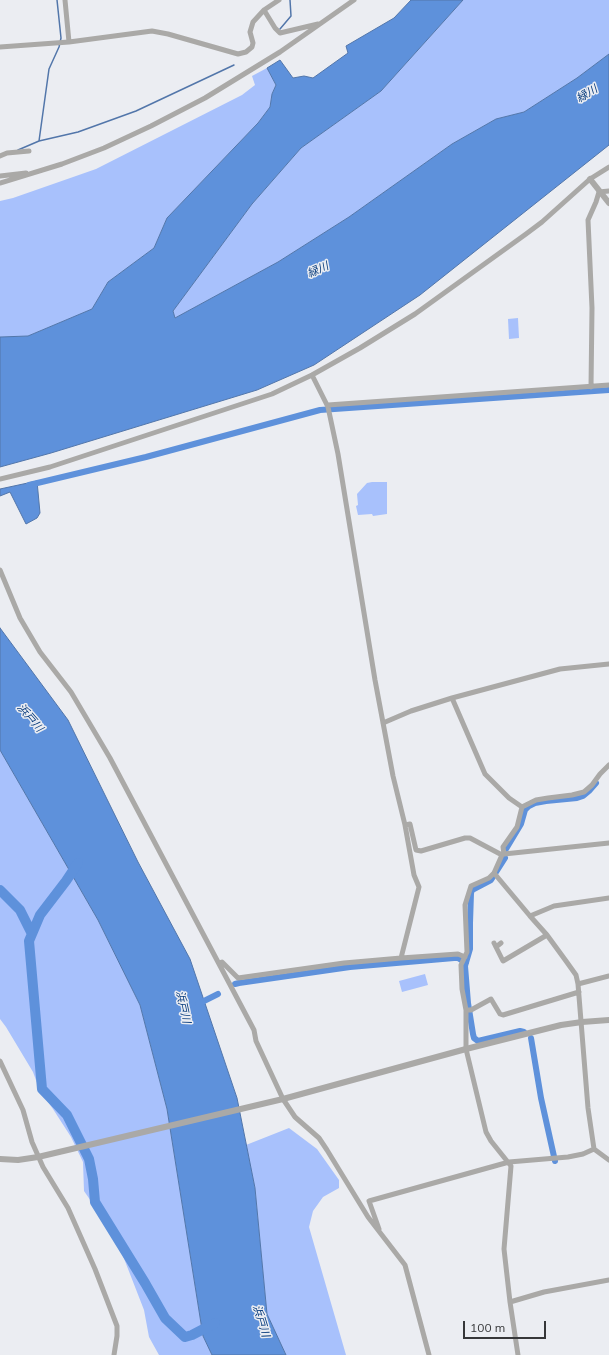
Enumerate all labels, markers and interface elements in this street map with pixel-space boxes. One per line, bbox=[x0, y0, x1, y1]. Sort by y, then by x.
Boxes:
water label: 緑川 bbox=[574, 83, 600, 105]
water label: 緑川 bbox=[305, 259, 331, 281]
water label: 浜戸川 bbox=[14, 701, 46, 735]
water label: 浜戸川 bbox=[173, 989, 193, 1025]
water label: 浜戸川 bbox=[250, 1303, 272, 1339]
scale bar bbox=[465, 1313, 548, 1339]
text: 100 m bbox=[470, 1320, 505, 1335]

